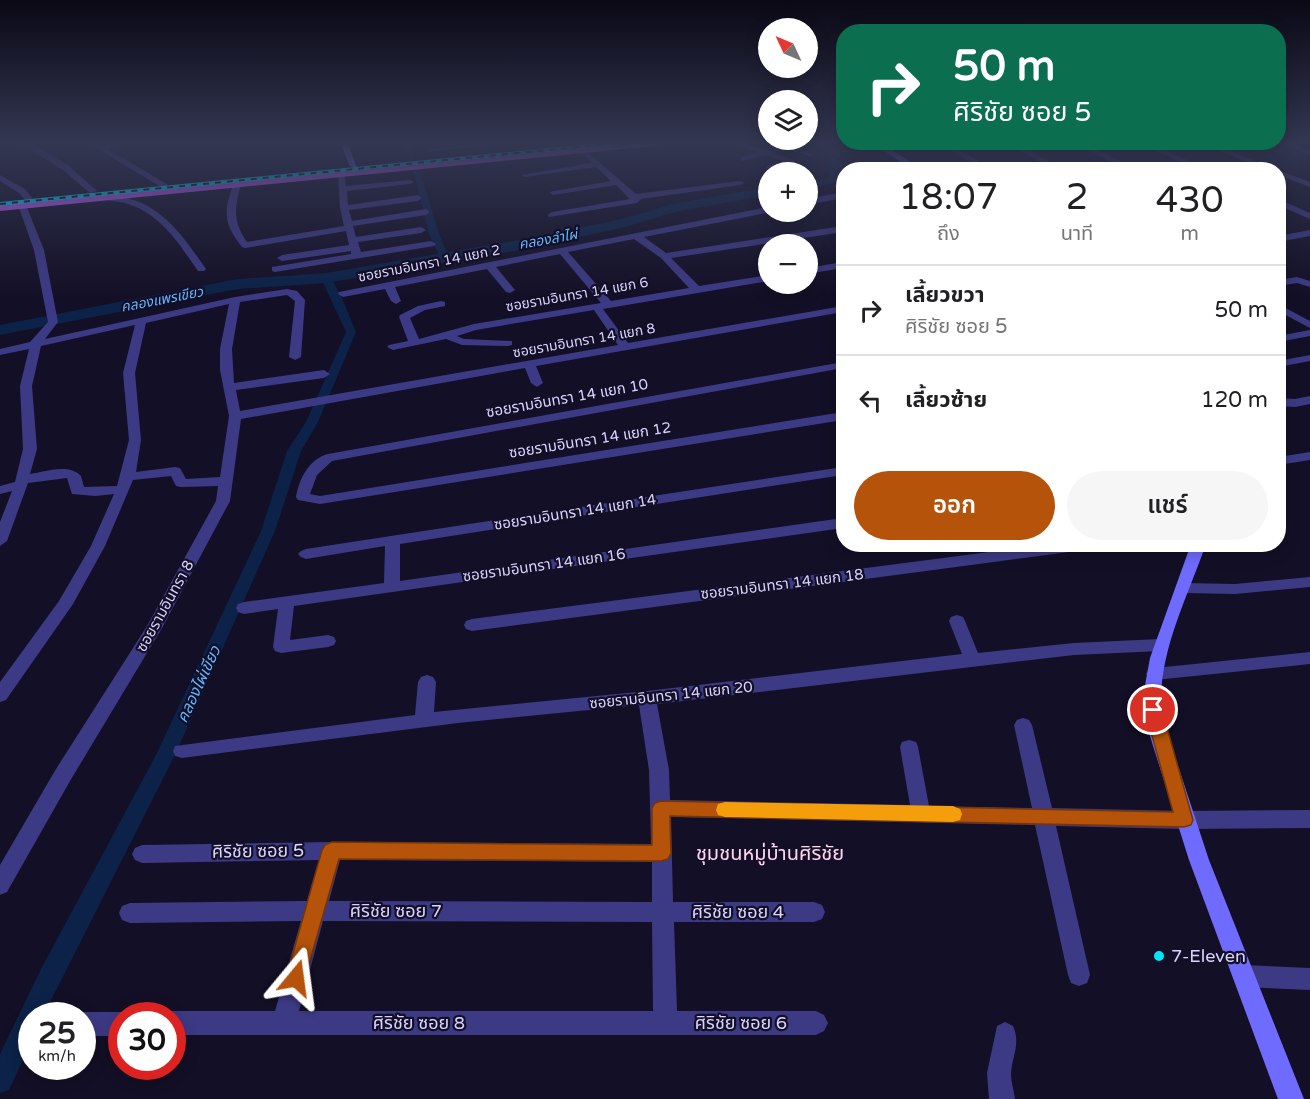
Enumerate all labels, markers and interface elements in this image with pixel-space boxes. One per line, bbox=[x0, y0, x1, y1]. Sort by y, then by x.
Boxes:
north arrow bbox=[758, 18, 818, 78]
map controls bbox=[758, 18, 818, 294]
text: 50 m bbox=[953, 41, 1055, 92]
icon: right bbox=[854, 48, 932, 126]
button: layers bbox=[758, 90, 818, 150]
text: ศิริชัย ซอย 5 bbox=[953, 96, 1092, 129]
button: + bbox=[758, 162, 818, 222]
text: 18:07 bbox=[898, 176, 998, 219]
text: 2 bbox=[1066, 176, 1088, 219]
text: 430 bbox=[1156, 179, 1224, 222]
text: ถึง bbox=[937, 222, 960, 246]
text: นาที bbox=[1061, 222, 1093, 246]
text: m bbox=[1180, 222, 1199, 246]
water label: คลองลำไผ่ bbox=[517, 226, 581, 253]
button: − bbox=[758, 234, 818, 294]
street label: ซอยรามอินทรา 14 แยก 2 bbox=[357, 241, 502, 286]
street label: ซอยรามอินทรา 14 แยก 6 bbox=[504, 274, 650, 315]
text: เลี้ยวขวา bbox=[905, 282, 985, 308]
water label: คลองแพรเขียว bbox=[120, 283, 206, 316]
icon: right bbox=[854, 294, 887, 327]
text: 50 m bbox=[1214, 297, 1268, 323]
text: ศิริชัย ซอย 5 bbox=[905, 315, 1008, 339]
street label: ซอยรามอินทรา 14 แยก 8 bbox=[511, 320, 657, 361]
street label: ซอยรามอินทรา 14 แยก 10 bbox=[485, 375, 649, 421]
icon: left bbox=[854, 384, 887, 417]
text: เลี้ยวซ้าย bbox=[905, 387, 987, 413]
text: 120 m bbox=[1201, 387, 1268, 413]
street label: ซอยรามอินทรา 14 แยก 12 bbox=[508, 418, 672, 462]
button: ออก bbox=[854, 471, 1055, 540]
button: แชร์ bbox=[1067, 471, 1268, 540]
street label: ซอยรามอินทรา 14 แยก 14 bbox=[493, 490, 657, 534]
street label: ซอยรามอินทรา 14 แยก 16 bbox=[461, 545, 627, 585]
street label: ซอยรามอินทรา 8 bbox=[132, 557, 198, 655]
street label: ซอยรามอินทรา 14 แยก 18 bbox=[699, 565, 865, 603]
water label: คลองไผ่เขียว bbox=[172, 642, 226, 726]
street label: ซอยรามอินทรา 14 แยก 20 bbox=[588, 677, 754, 713]
pin bbox=[1127, 684, 1178, 735]
icon: arrive bbox=[1136, 693, 1169, 726]
street label: ศิริชัย ซอย 5 bbox=[212, 839, 304, 863]
district label: ชุมชนหมู่บ้านศิริชัย bbox=[696, 842, 844, 866]
street label: ศิริชัย ซอย 7 bbox=[350, 900, 442, 922]
street label: ศิริชัย ซอย 4 bbox=[692, 901, 784, 923]
place label: 7-Eleven bbox=[1171, 945, 1246, 967]
position arrow bbox=[264, 946, 328, 1010]
marker: 7-Eleven bbox=[1152, 949, 1166, 963]
speed limit sign: 30 bbox=[108, 1002, 186, 1080]
street label: ศิริชัย ซอย 8 bbox=[373, 1012, 465, 1034]
street label: ศิริชัย ซอย 6 bbox=[695, 1012, 787, 1034]
text: 25 bbox=[38, 1015, 76, 1052]
text: km/h bbox=[38, 1047, 76, 1065]

